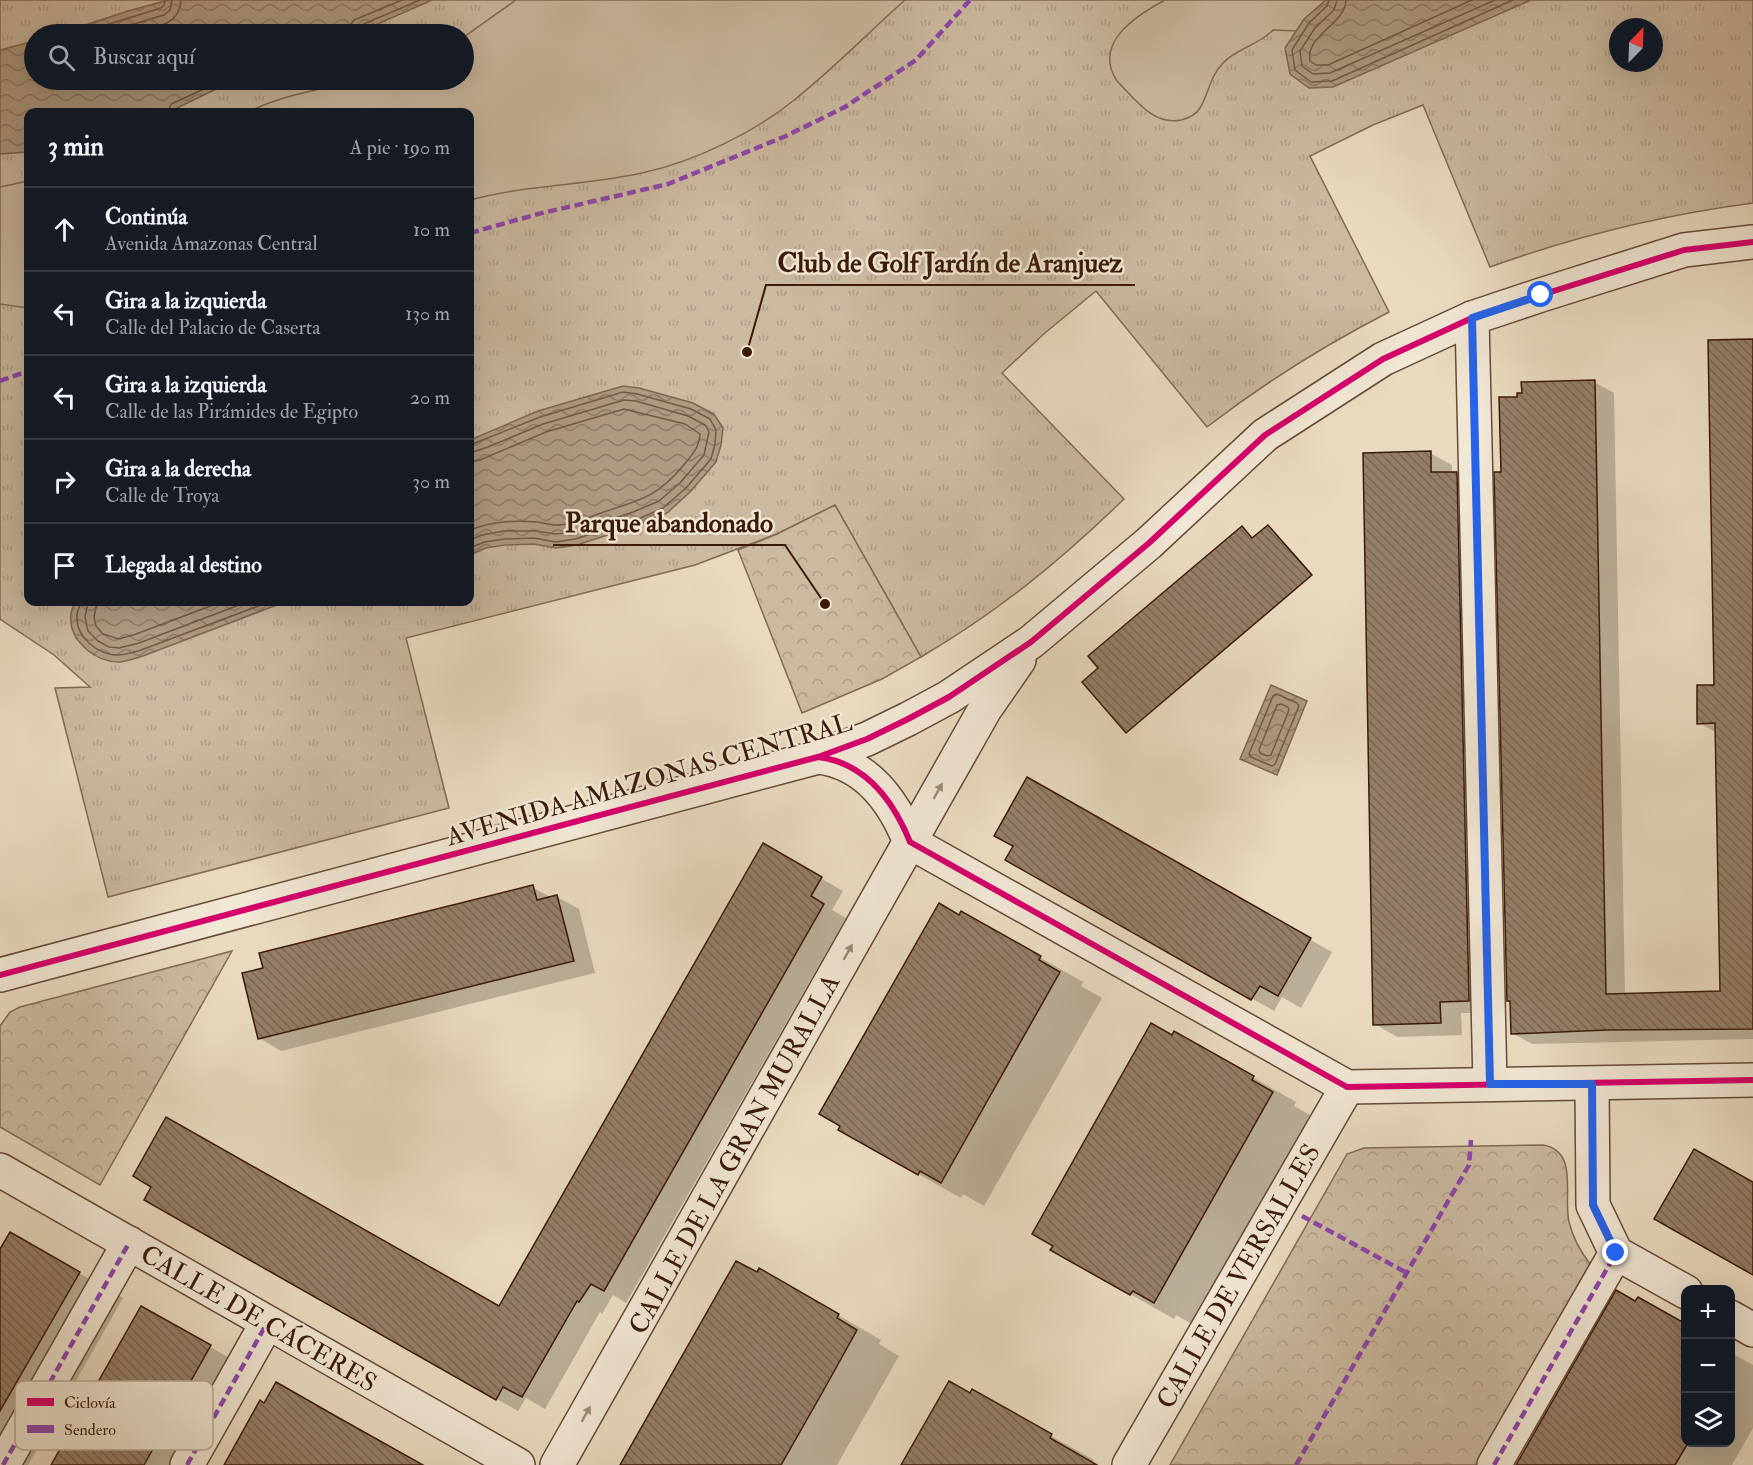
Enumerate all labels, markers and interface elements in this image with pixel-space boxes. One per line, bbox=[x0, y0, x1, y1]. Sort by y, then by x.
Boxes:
north arrow bbox=[1609, 18, 1663, 72]
search box bbox=[24, 24, 474, 90]
icon: search bbox=[45, 41, 78, 74]
text: Buscar aquí bbox=[93, 43, 195, 71]
text: 3 min bbox=[48, 131, 104, 163]
text: A pie · 190 m bbox=[350, 135, 450, 160]
text: Continúa bbox=[105, 203, 188, 231]
icon: ahead bbox=[48, 213, 81, 246]
text: 10 m bbox=[413, 217, 450, 242]
text: Avenida Amazonas Central bbox=[105, 231, 318, 256]
callout: Club de Golf Jardín de Aranjuez bbox=[766, 240, 1135, 285]
text: Club de Golf Jardín de Aranjuez bbox=[778, 247, 1123, 280]
route start bbox=[1527, 281, 1553, 307]
text: Gira a la izquierda bbox=[105, 287, 266, 315]
icon: left bbox=[48, 297, 81, 330]
text: 130 m bbox=[405, 301, 450, 326]
text: Calle del Palacio de Caserta bbox=[105, 315, 321, 340]
text: Gira a la izquierda bbox=[105, 371, 266, 399]
icon: left bbox=[48, 381, 81, 414]
text: 20 m bbox=[410, 385, 450, 410]
text: Calle de las Pirámides de Egipto bbox=[105, 399, 358, 424]
text: Gira a la derecha bbox=[105, 455, 251, 483]
icon: right bbox=[48, 465, 81, 498]
text: 30 m bbox=[412, 469, 450, 494]
text: Calle de Troya bbox=[105, 483, 220, 508]
callout: Parque abandonado bbox=[553, 500, 785, 545]
text: Parque abandonado bbox=[565, 507, 773, 541]
icon: arrive bbox=[48, 549, 81, 582]
text: Llegada al destino bbox=[105, 551, 262, 579]
street label: AVENIDA AMAZONAS CENTRAL bbox=[442, 707, 856, 854]
one-way arrow bbox=[933, 783, 944, 799]
one-way arrow bbox=[842, 944, 853, 960]
street label: CALLE DE LA GRAN MURALLA bbox=[622, 969, 848, 1340]
street label: CALLE DE VERSALLES bbox=[1150, 1139, 1328, 1414]
street label: CALLE DE CÁCERES bbox=[135, 1236, 383, 1400]
route end bbox=[1602, 1239, 1628, 1265]
map controls bbox=[1681, 1285, 1735, 1447]
button: + bbox=[1681, 1285, 1735, 1339]
button: − bbox=[1681, 1339, 1735, 1393]
legend bbox=[15, 1381, 213, 1450]
text: Ciclovía bbox=[64, 1393, 116, 1413]
button: layers bbox=[1681, 1393, 1735, 1447]
one-way arrow bbox=[581, 1405, 591, 1422]
text: Sendero bbox=[64, 1420, 116, 1440]

